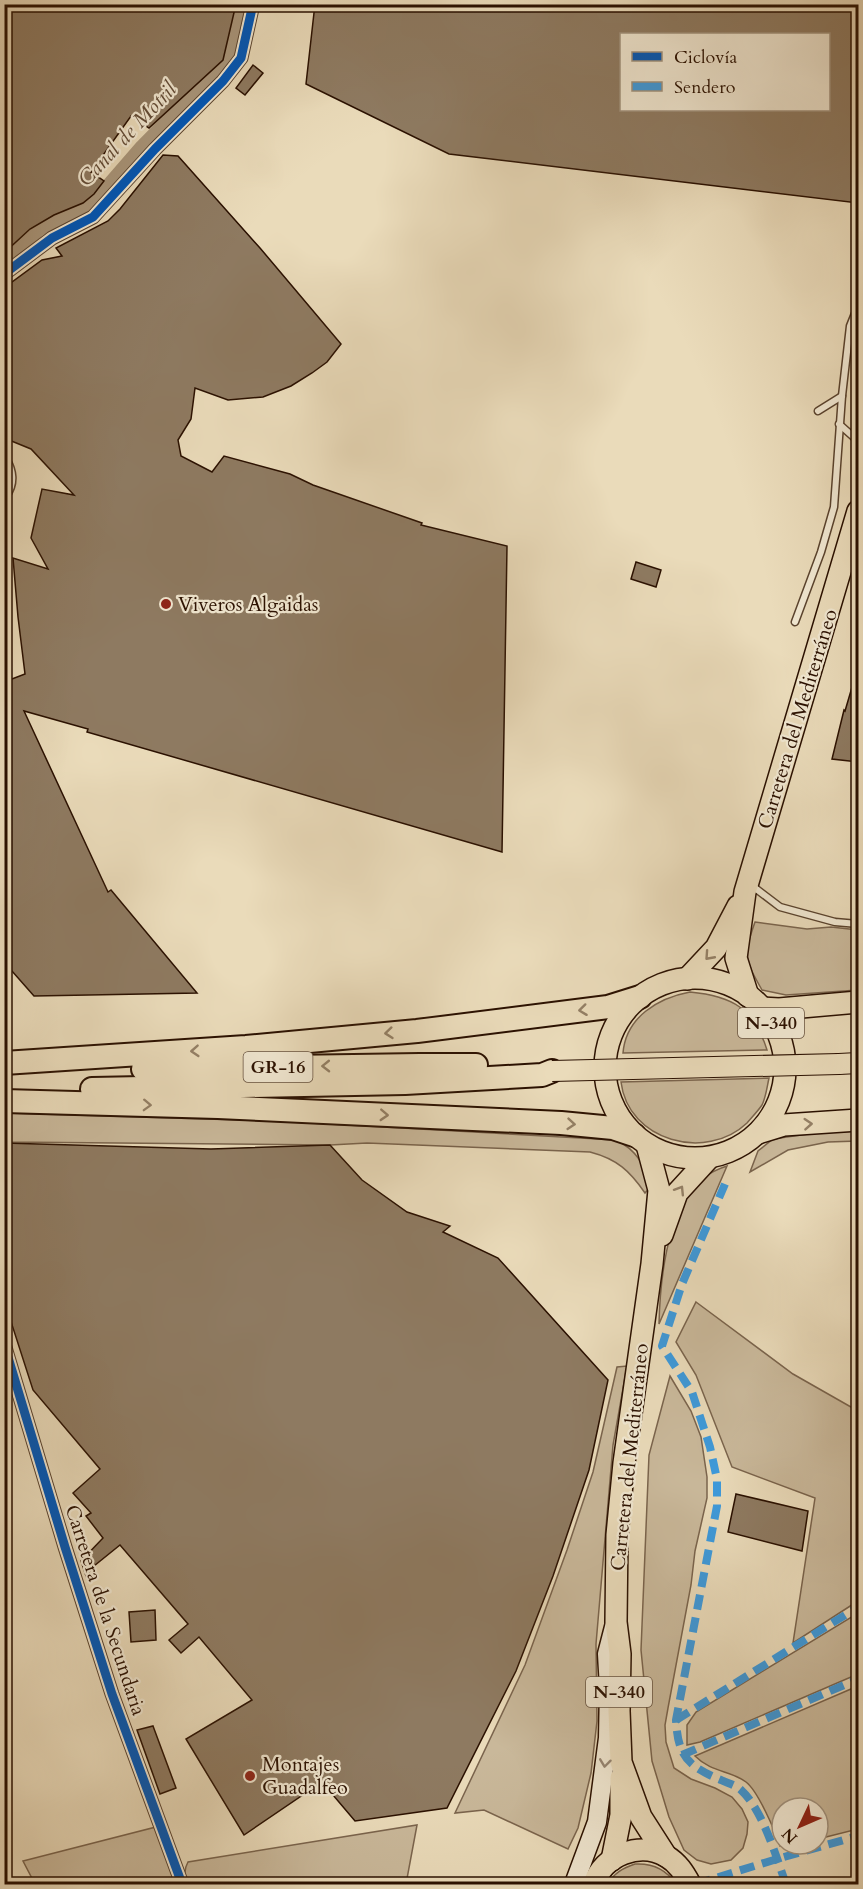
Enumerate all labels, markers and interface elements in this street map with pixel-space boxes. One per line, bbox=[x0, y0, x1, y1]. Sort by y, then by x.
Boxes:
legend bbox=[620, 33, 830, 111]
text: Ciclovía bbox=[674, 45, 738, 70]
water label: Canal de Motril bbox=[71, 75, 184, 193]
text: Sendero bbox=[674, 75, 736, 100]
place label: Viveros Algaidas bbox=[178, 591, 318, 618]
marker: Viveros Algaidas bbox=[159, 597, 173, 611]
street label: Carretera del Mediterráneo bbox=[751, 606, 844, 832]
one-way arrow bbox=[705, 949, 716, 960]
one-way arrow bbox=[578, 1003, 587, 1015]
road number: N-340 bbox=[738, 1008, 804, 1038]
one-way arrow bbox=[385, 1026, 394, 1039]
one-way arrow bbox=[190, 1044, 200, 1057]
road number: GR-16 bbox=[244, 1052, 312, 1082]
one-way arrow bbox=[321, 1060, 330, 1072]
one-way arrow bbox=[142, 1099, 151, 1111]
one-way arrow bbox=[379, 1108, 388, 1121]
one-way arrow bbox=[566, 1117, 576, 1130]
one-way arrow bbox=[803, 1117, 812, 1130]
one-way arrow bbox=[673, 1186, 685, 1196]
street label: Carretera del Mediterráneo bbox=[604, 1342, 655, 1572]
street label: Carretera de la Secundaria bbox=[59, 1501, 152, 1719]
road number: N-340 bbox=[586, 1677, 652, 1707]
place label: Montajes Guadalfeo bbox=[262, 1751, 348, 1801]
one-way arrow bbox=[599, 1759, 611, 1768]
marker: Montajes Guadalfeo bbox=[243, 1769, 257, 1783]
north arrow bbox=[770, 1796, 830, 1856]
text: N bbox=[777, 1823, 803, 1848]

